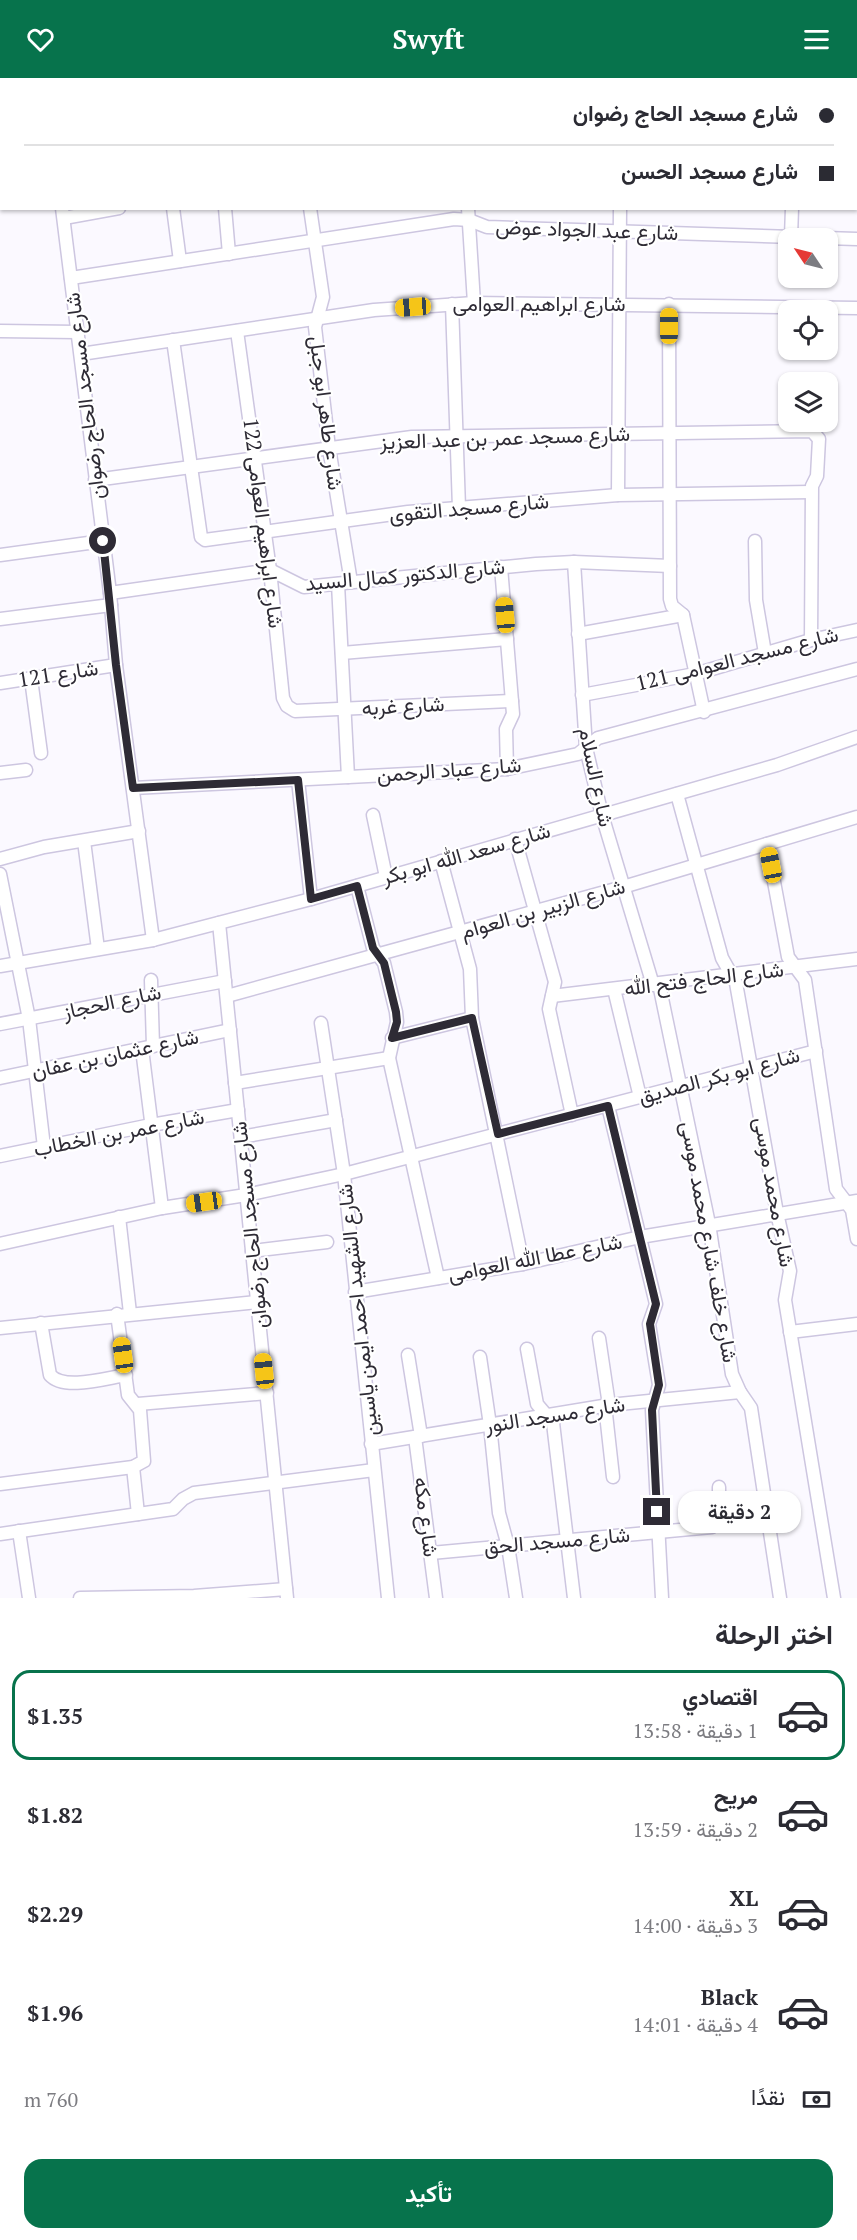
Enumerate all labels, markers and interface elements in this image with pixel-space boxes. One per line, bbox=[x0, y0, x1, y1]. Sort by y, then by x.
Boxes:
text: Swyft bbox=[393, 21, 464, 57]
icon: heart bbox=[24, 23, 57, 56]
icon: menu bbox=[800, 23, 833, 56]
text: شارع مسجد الحاج رضوان bbox=[573, 98, 798, 127]
text: شارع مسجد الحسن bbox=[621, 156, 798, 185]
street label: شارع عبد الجواد عوض bbox=[495, 212, 679, 247]
north arrow bbox=[778, 228, 838, 288]
map controls bbox=[778, 228, 838, 432]
street label: شارع ابراهيم العوامى bbox=[453, 289, 625, 318]
street label: شارع مسجد الحاج رضوان bbox=[57, 291, 112, 501]
car bbox=[394, 297, 432, 317]
button: locate bbox=[778, 300, 838, 360]
car bbox=[660, 308, 678, 344]
street label: شارع طاهر ابو جبل bbox=[303, 334, 350, 492]
button: layers bbox=[778, 372, 838, 432]
street label: شارع ابراهيم العوامى 122 bbox=[236, 416, 291, 630]
street label: شارع مسجد عمر بن عبد العزيز bbox=[378, 419, 631, 456]
street label: شارع مسجد التقوى bbox=[388, 486, 550, 529]
route start bbox=[89, 527, 116, 554]
street label: شارع الدكتور كمال السيد bbox=[304, 551, 506, 598]
car bbox=[494, 596, 516, 634]
street label: شارع مسجد العوامى 121 bbox=[632, 619, 841, 698]
street label: شارع 121 bbox=[16, 653, 100, 694]
street label: شارع غربه bbox=[361, 689, 445, 722]
street label: شارع السلام bbox=[572, 724, 621, 829]
street label: شارع عباد الرحمن bbox=[376, 750, 522, 789]
street label: شارع سعد الله ابو بكر bbox=[377, 816, 554, 892]
car bbox=[759, 846, 783, 884]
street label: شارع الزبير بن العوام bbox=[457, 871, 628, 946]
street label: شارع الحاج فتح الله bbox=[623, 954, 785, 1003]
street label: شارع الحجاز bbox=[59, 977, 164, 1026]
street label: شارع عثمان بن عفان bbox=[29, 1022, 201, 1085]
street label: شارع ابو بكر الصديق bbox=[635, 1040, 803, 1111]
street label: شارع عمر بن الخطاب bbox=[31, 1102, 207, 1163]
street label: شارع محمد موسى bbox=[747, 1115, 802, 1269]
street label: شارع خلف شارع محمد موسى bbox=[674, 1119, 745, 1365]
street label: شارع مسجد الحاج رضوان bbox=[224, 1120, 275, 1330]
street label: شارع الشهيد احمد ايمن ياسين bbox=[330, 1183, 385, 1438]
car bbox=[185, 1191, 223, 1213]
street label: شارع عطا الله العوامى bbox=[445, 1226, 625, 1289]
car bbox=[112, 1336, 134, 1374]
car bbox=[253, 1352, 275, 1390]
street label: شارع مسجد النور bbox=[482, 1389, 627, 1440]
street label: شارع مكه bbox=[407, 1475, 446, 1558]
callout: 2 دقيقة bbox=[678, 1491, 801, 1533]
route end bbox=[643, 1498, 670, 1525]
text: 2 دقيقة bbox=[708, 1498, 771, 1525]
street label: شارع مسجد الحق bbox=[483, 1520, 631, 1561]
text: اختر الرحلة bbox=[715, 1616, 833, 1652]
text: اقتصادي bbox=[682, 1682, 758, 1711]
icon: car bbox=[776, 1688, 830, 1742]
text: $1.35 bbox=[27, 1701, 83, 1730]
text: 1 دقيقة · 13:58 bbox=[632, 1717, 758, 1744]
text: مريح bbox=[714, 1781, 758, 1810]
icon: car bbox=[776, 1787, 830, 1841]
text: $1.82 bbox=[27, 1800, 83, 1829]
text: 2 دقيقة · 13:59 bbox=[632, 1816, 758, 1843]
text: XL bbox=[729, 1883, 758, 1912]
icon: car bbox=[776, 1886, 830, 1940]
text: $2.29 bbox=[27, 1899, 83, 1928]
text: 3 دقيقة · 14:00 bbox=[632, 1912, 758, 1939]
text: Black bbox=[701, 1982, 758, 2011]
icon: car bbox=[776, 1985, 830, 2039]
text: $1.96 bbox=[27, 1998, 83, 2027]
text: 4 دقيقة · 14:01 bbox=[632, 2011, 758, 2038]
text: نقدًا bbox=[751, 2082, 785, 2111]
icon: cash bbox=[800, 2083, 833, 2116]
text: 760 m bbox=[24, 2086, 78, 2113]
button: تأكيد bbox=[24, 2159, 833, 2228]

